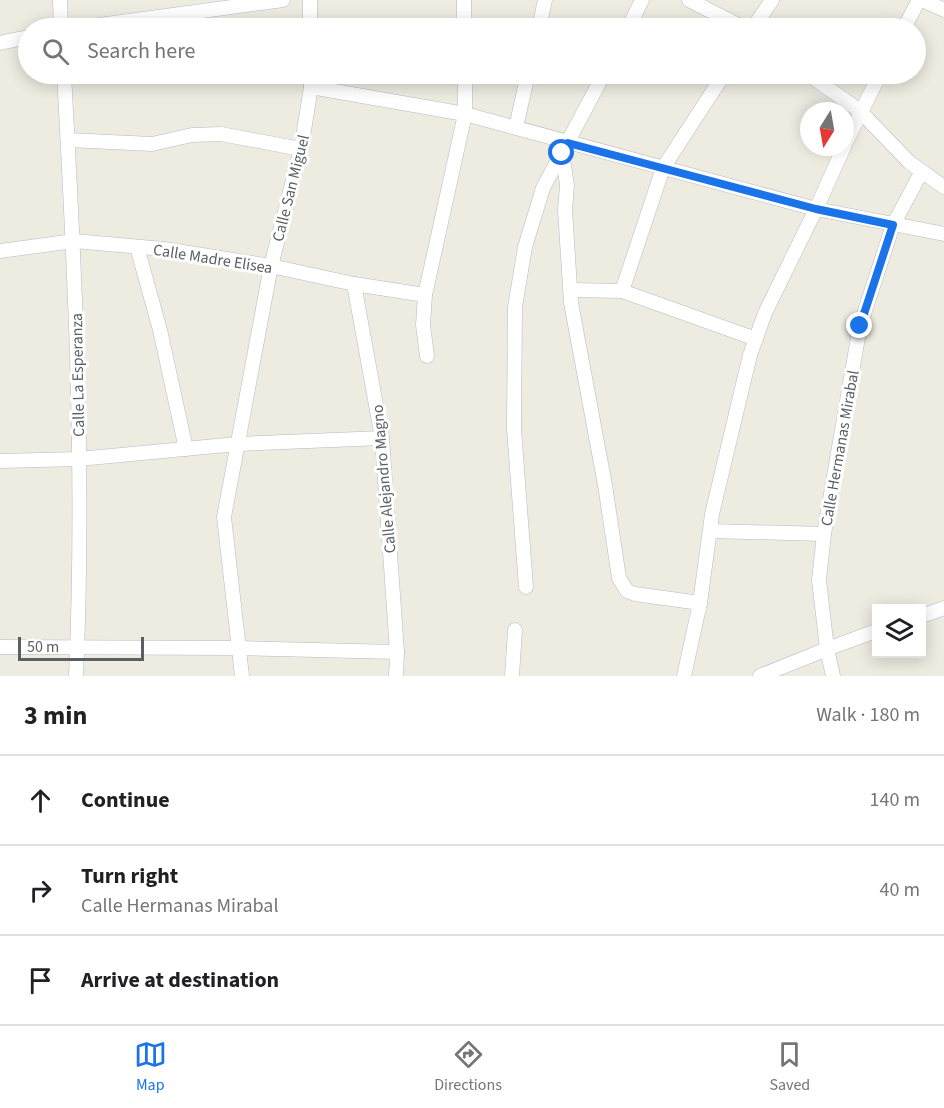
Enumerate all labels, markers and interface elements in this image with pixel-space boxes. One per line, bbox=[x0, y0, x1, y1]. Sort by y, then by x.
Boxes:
search box bbox=[18, 18, 926, 84]
icon: search bbox=[39, 35, 72, 68]
text: Search here bbox=[87, 35, 195, 67]
north arrow bbox=[800, 102, 854, 156]
street label: Calle San Miguel bbox=[267, 132, 315, 244]
route start bbox=[548, 139, 574, 165]
street label: Calle Madre Elisea bbox=[152, 239, 274, 279]
route end bbox=[846, 312, 872, 338]
street label: Calle La Esperanza bbox=[66, 313, 90, 437]
street label: Calle Hermanas Mirabal bbox=[815, 368, 865, 528]
street label: Calle Alejandro Magno bbox=[367, 404, 401, 554]
map controls bbox=[872, 604, 926, 658]
button: layers bbox=[872, 604, 926, 658]
scale bar bbox=[18, 634, 144, 662]
text: 50 m bbox=[27, 636, 59, 658]
text: 3 min bbox=[24, 697, 87, 734]
text: Walk · 180 m bbox=[816, 701, 920, 729]
icon: ahead bbox=[24, 784, 57, 817]
text: Continue bbox=[81, 784, 170, 816]
text: 140 m bbox=[870, 786, 920, 814]
text: Turn right bbox=[81, 860, 178, 892]
icon: right bbox=[24, 874, 57, 907]
text: 40 m bbox=[880, 876, 920, 904]
text: Calle Hermanas Mirabal bbox=[81, 892, 279, 920]
icon: arrive bbox=[24, 964, 57, 997]
text: Arrive at destination bbox=[81, 964, 279, 996]
tab: Map bbox=[134, 1038, 167, 1096]
tab: Directions bbox=[434, 1038, 502, 1096]
tab: Saved bbox=[769, 1038, 810, 1096]

